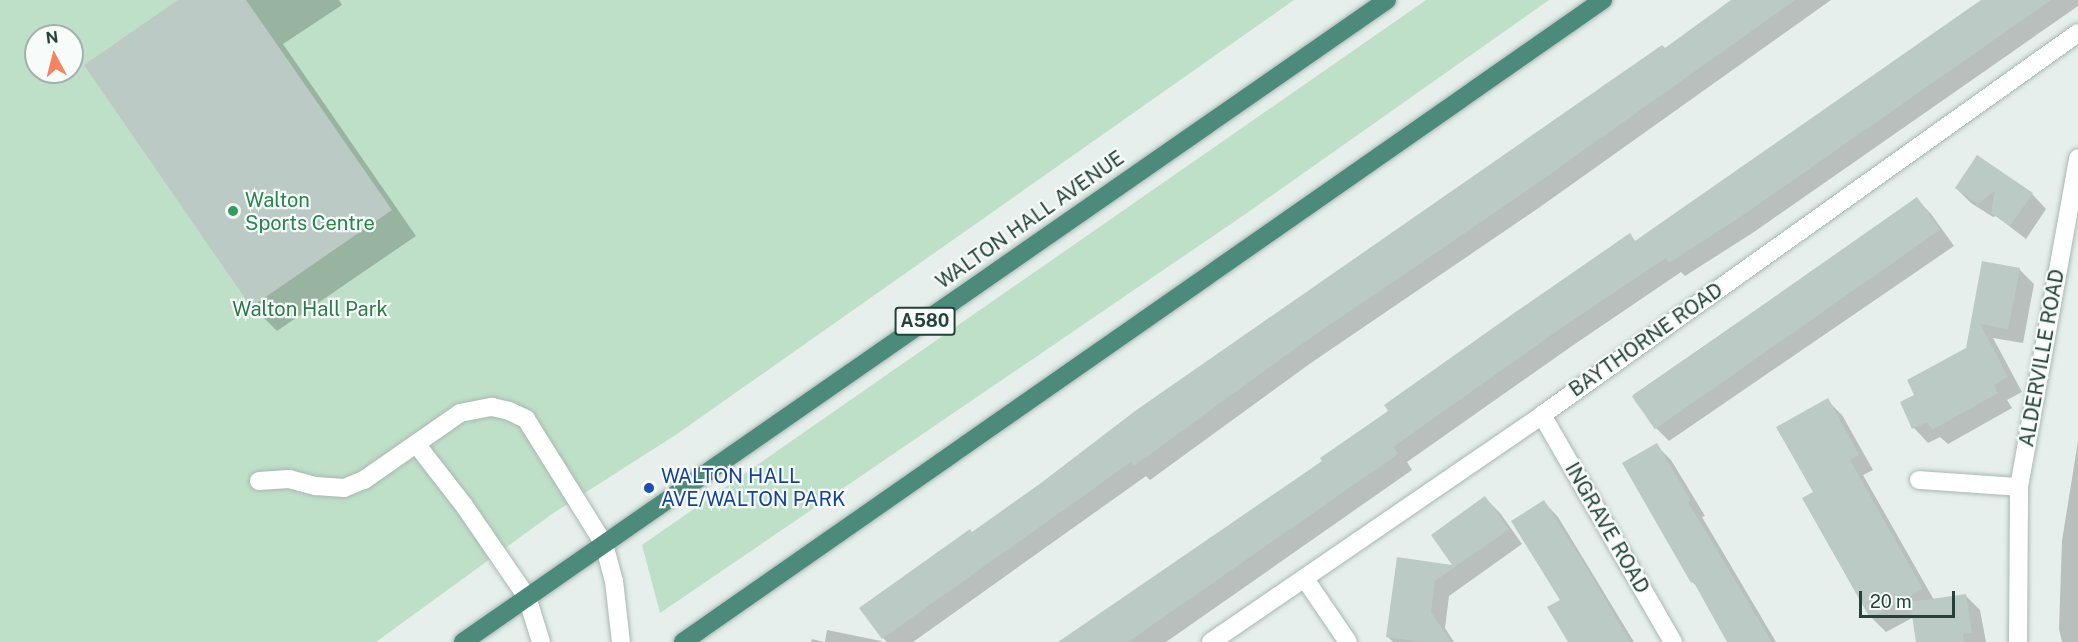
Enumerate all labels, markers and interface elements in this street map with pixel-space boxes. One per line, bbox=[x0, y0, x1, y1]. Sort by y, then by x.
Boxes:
north arrow bbox=[24, 24, 84, 84]
text: N bbox=[45, 27, 59, 48]
street label: WALTON HALL AVENUE bbox=[931, 146, 1129, 294]
place label: Walton Sports Centre bbox=[245, 188, 375, 235]
marker: Walton Sports Centre bbox=[226, 204, 240, 218]
street label: ALDERVILLE ROAD bbox=[2015, 267, 2069, 449]
street label: BAYTHORNE ROAD bbox=[1565, 278, 1727, 402]
park label: Walton Hall Park bbox=[232, 297, 388, 321]
road number: A580 bbox=[894, 306, 956, 336]
street label: INGRAVE ROAD bbox=[1560, 458, 1654, 598]
place label: WALTON HALL AVE/WALTON PARK bbox=[661, 464, 846, 511]
marker: WALTON HALL AVE/WALTON PARK bbox=[642, 481, 656, 495]
scale bar bbox=[1862, 579, 1958, 617]
text: 20 m bbox=[1870, 591, 1912, 612]

